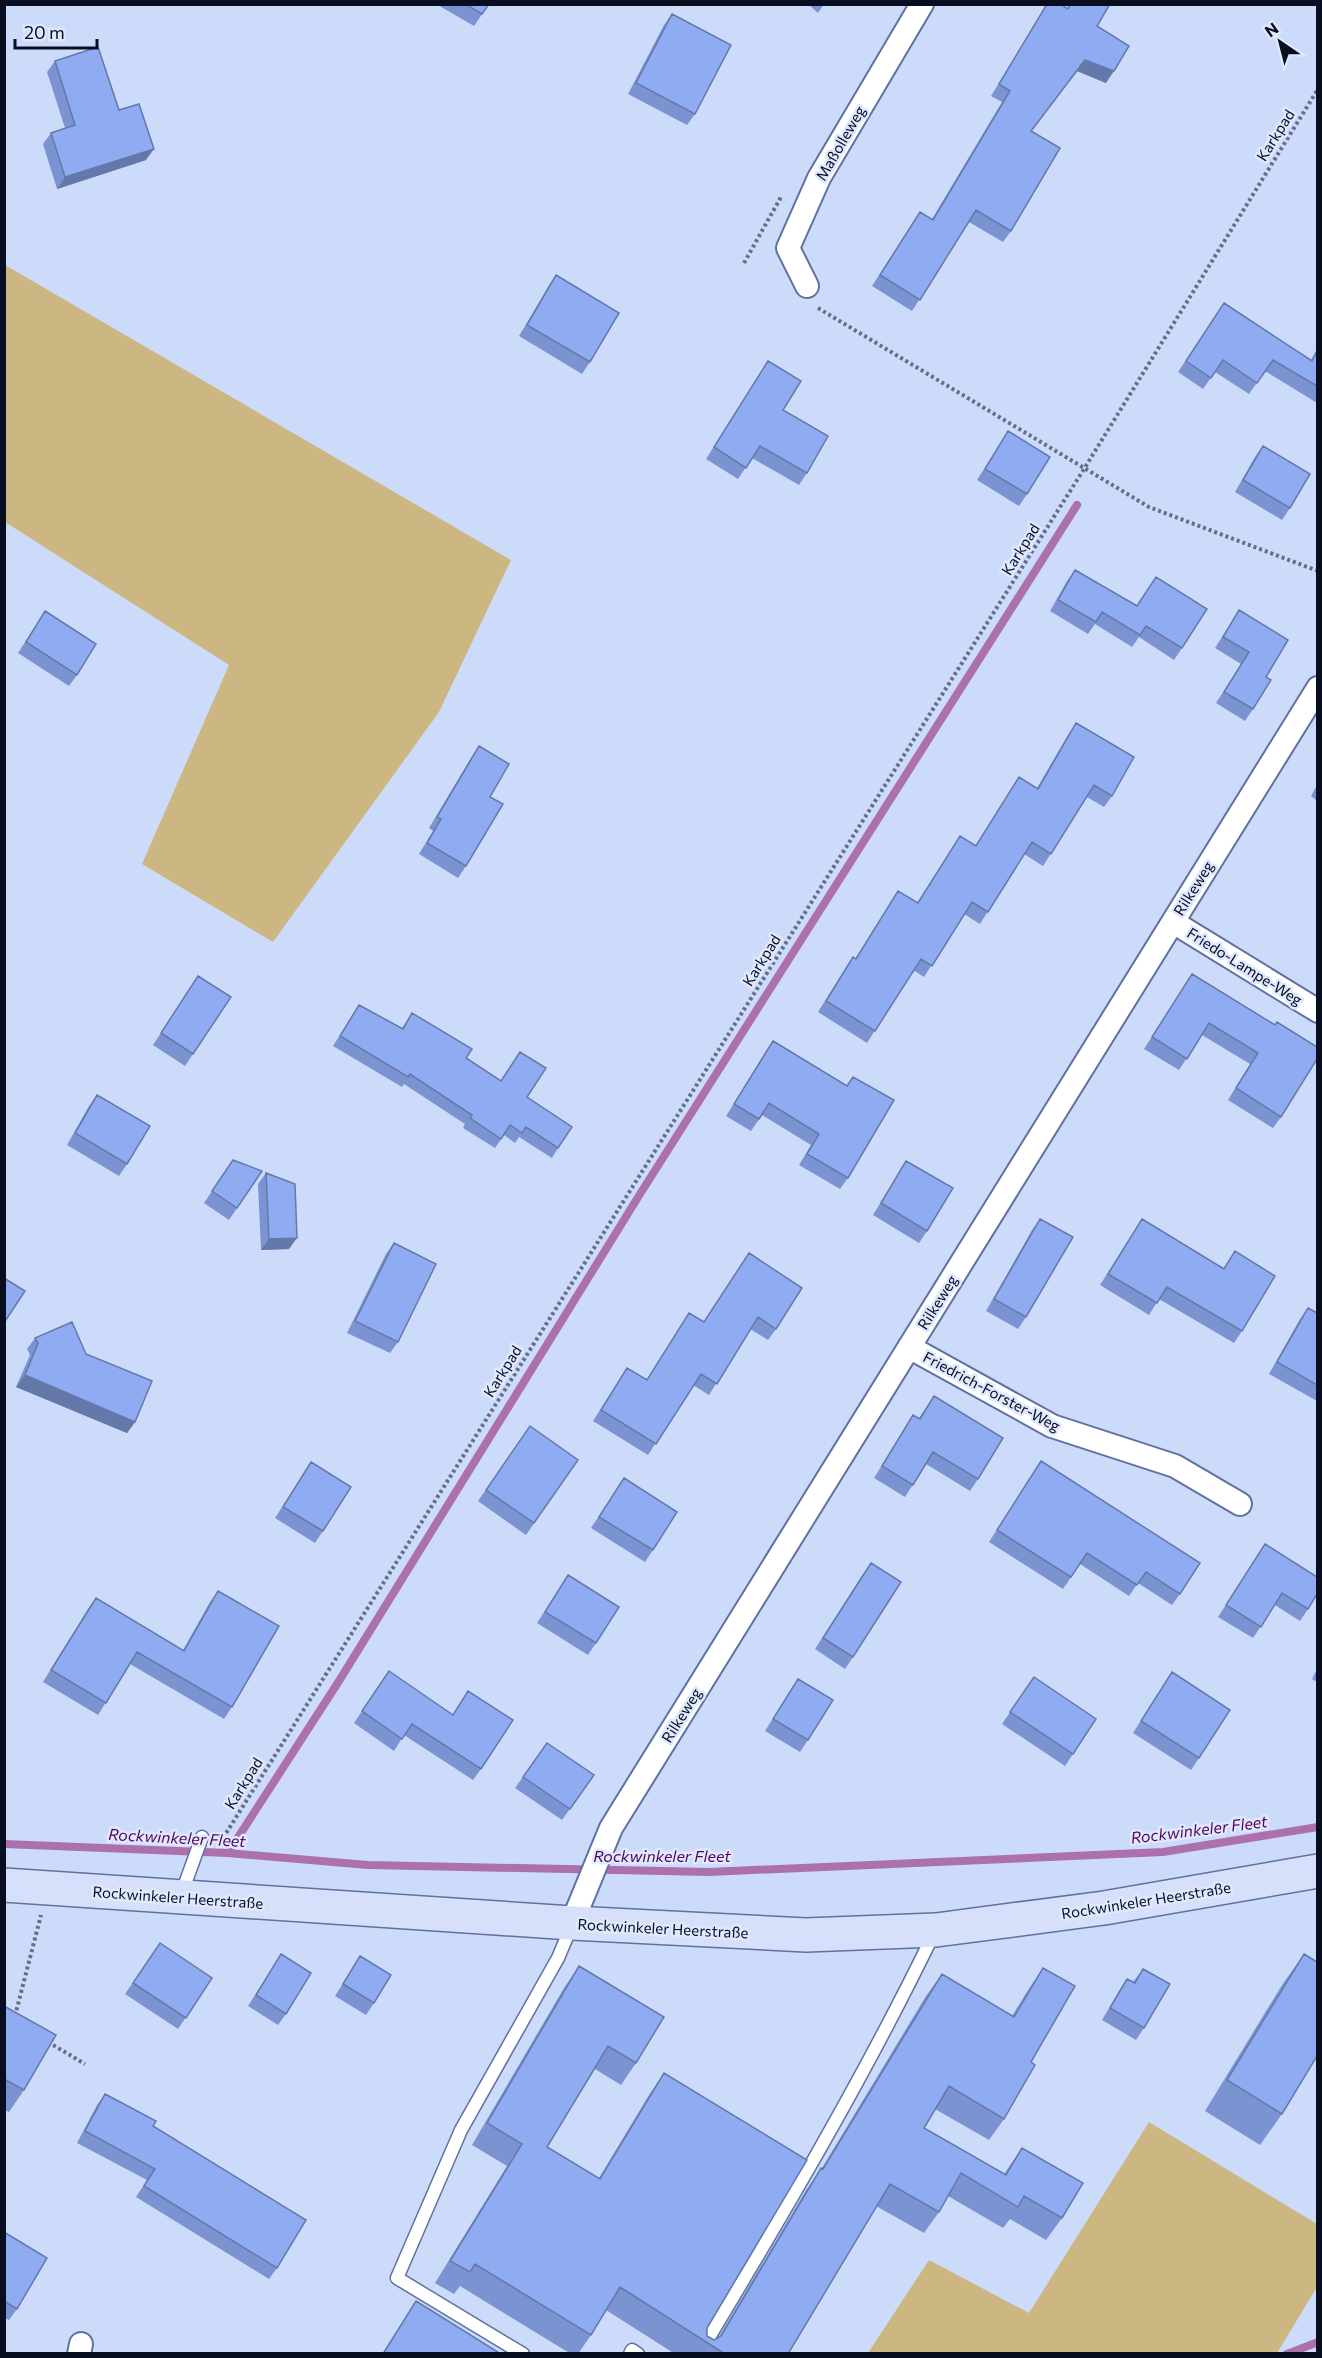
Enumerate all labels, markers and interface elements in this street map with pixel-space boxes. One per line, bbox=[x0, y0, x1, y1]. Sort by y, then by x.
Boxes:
scale bar bbox=[15, 12, 98, 50]
north arrow bbox=[1250, 12, 1310, 72]
text: N bbox=[1261, 18, 1281, 41]
text: 20 m bbox=[24, 21, 65, 43]
street label: Maßolleweg bbox=[811, 102, 869, 184]
street label: Karkpad bbox=[1252, 106, 1298, 164]
street label: Karkpad bbox=[997, 520, 1043, 578]
street label: Rilkeweg bbox=[1169, 857, 1217, 919]
street label: Friedo-Lampe-Weg bbox=[1184, 923, 1306, 1009]
street label: Karkpad bbox=[738, 931, 784, 989]
street label: Rilkeweg bbox=[913, 1271, 961, 1333]
street label: Karkpad bbox=[479, 1342, 525, 1400]
street label: Friedrich-Forster-Weg bbox=[920, 1347, 1064, 1435]
street label: Rilkeweg bbox=[657, 1684, 705, 1746]
street label: Karkpad bbox=[220, 1754, 266, 1812]
water label: Rockwinkeler Fleet bbox=[1130, 1811, 1269, 1847]
water label: Rockwinkeler Fleet bbox=[108, 1824, 247, 1850]
water label: Rockwinkeler Fleet bbox=[593, 1846, 731, 1865]
street label: Rockwinkeler Heerstraße bbox=[1060, 1878, 1232, 1922]
street label: Rockwinkeler Heerstraße bbox=[92, 1882, 264, 1912]
street label: Rockwinkeler Heerstraße bbox=[577, 1915, 749, 1941]

